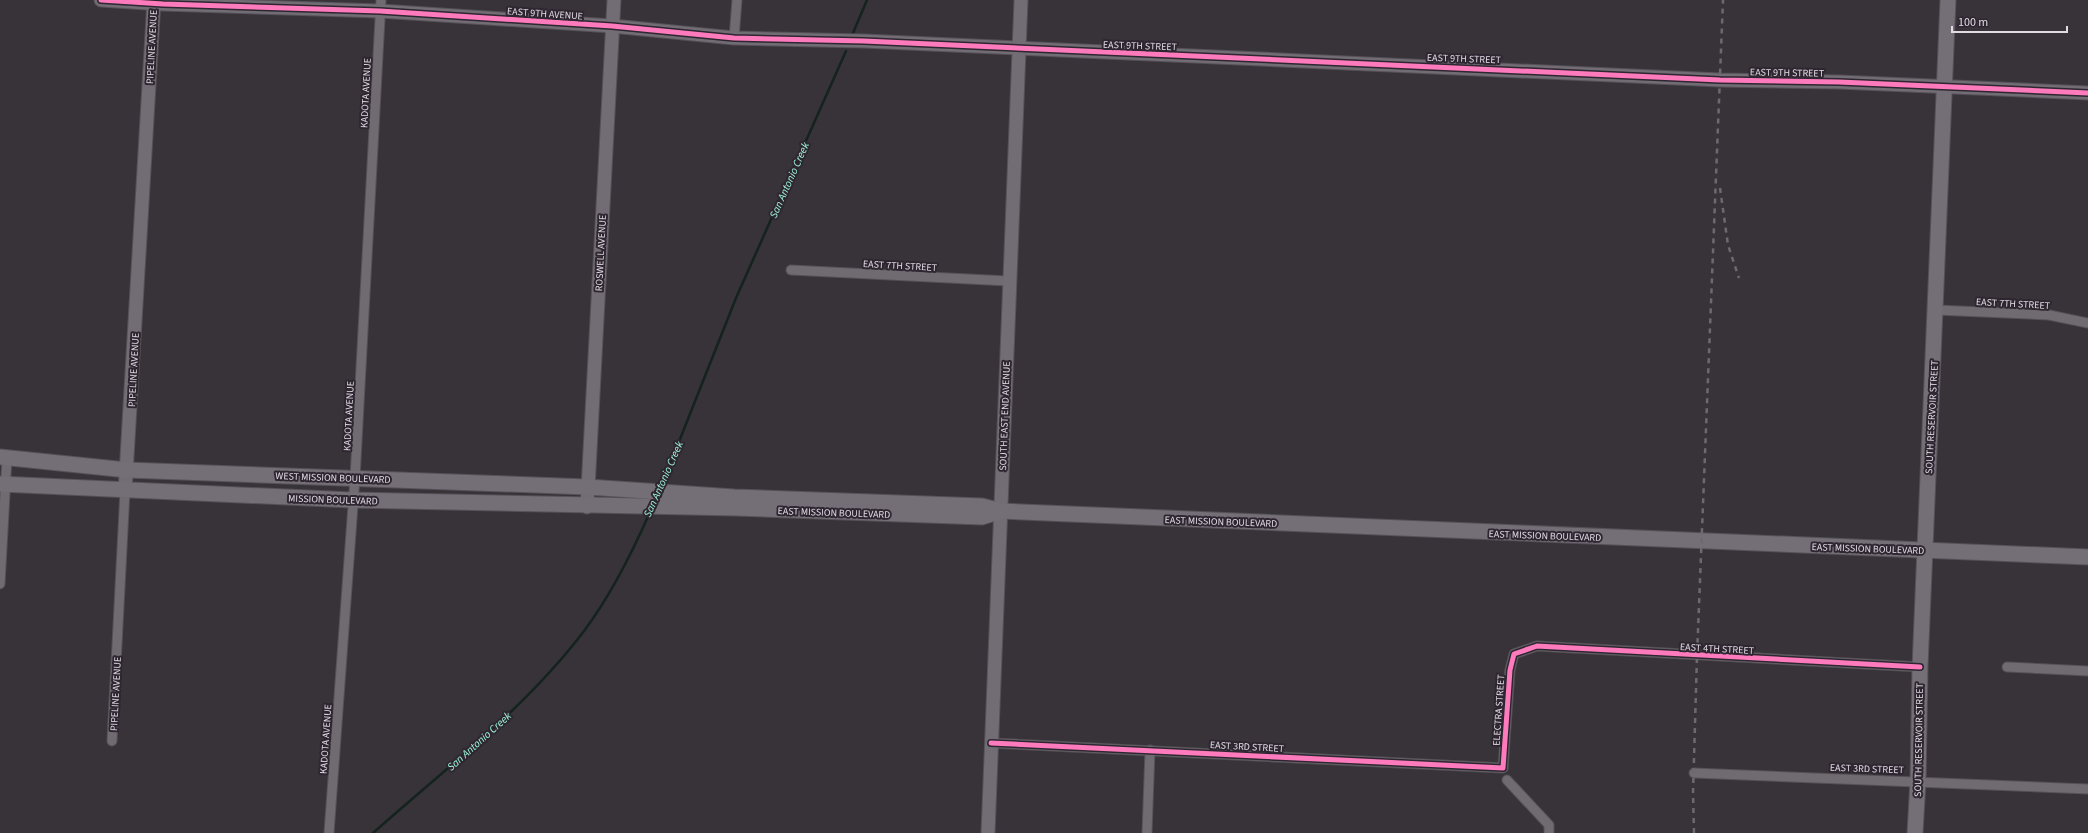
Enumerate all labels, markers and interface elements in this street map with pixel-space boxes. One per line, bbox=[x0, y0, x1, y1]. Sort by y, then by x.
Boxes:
street label: EAST 9TH AVENUE bbox=[507, 4, 583, 24]
scale bar bbox=[1952, 8, 2067, 34]
street label: PIPELINE AVENUE bbox=[143, 10, 161, 85]
text: 100 m bbox=[1958, 14, 1988, 31]
street label: EAST 9TH STREET bbox=[1103, 38, 1178, 54]
street label: EAST 9TH STREET bbox=[1427, 51, 1502, 67]
street label: KADOTA AVENUE bbox=[357, 58, 375, 128]
street label: EAST 9TH STREET bbox=[1750, 65, 1825, 81]
water label: San Antonio Creek bbox=[766, 139, 813, 221]
street label: ROSWELL AVENUE bbox=[592, 215, 610, 292]
street label: EAST 7TH STREET bbox=[863, 257, 938, 275]
street label: EAST 7TH STREET bbox=[1976, 295, 2051, 313]
street label: PIPELINE AVENUE bbox=[125, 333, 143, 408]
street label: SOUTH RESERVOIR STREET bbox=[1922, 359, 1942, 474]
street label: SOUTH EAST END AVENUE bbox=[996, 361, 1014, 471]
street label: KADOTA AVENUE bbox=[340, 381, 358, 451]
water label: San Antonio Creek bbox=[640, 438, 687, 520]
street label: WEST MISSION BOULEVARD bbox=[275, 469, 391, 487]
street label: MISSION BOULEVARD bbox=[288, 491, 378, 509]
street label: EAST MISSION BOULEVARD bbox=[777, 504, 891, 522]
street label: EAST MISSION BOULEVARD bbox=[1164, 513, 1278, 531]
street label: EAST MISSION BOULEVARD bbox=[1488, 527, 1602, 545]
street label: EAST MISSION BOULEVARD bbox=[1811, 540, 1925, 558]
street label: EAST 4TH STREET bbox=[1680, 640, 1755, 658]
street label: PIPELINE AVENUE bbox=[107, 657, 125, 732]
street label: ELECTRA STREET bbox=[1490, 673, 1509, 746]
street label: SOUTH RESERVOIR STREET bbox=[1911, 682, 1927, 797]
street label: KADOTA AVENUE bbox=[317, 704, 335, 774]
water label: San Antonio Creek bbox=[444, 708, 515, 774]
street label: EAST 3RD STREET bbox=[1210, 738, 1285, 756]
street label: EAST 3RD STREET bbox=[1830, 761, 1905, 777]

